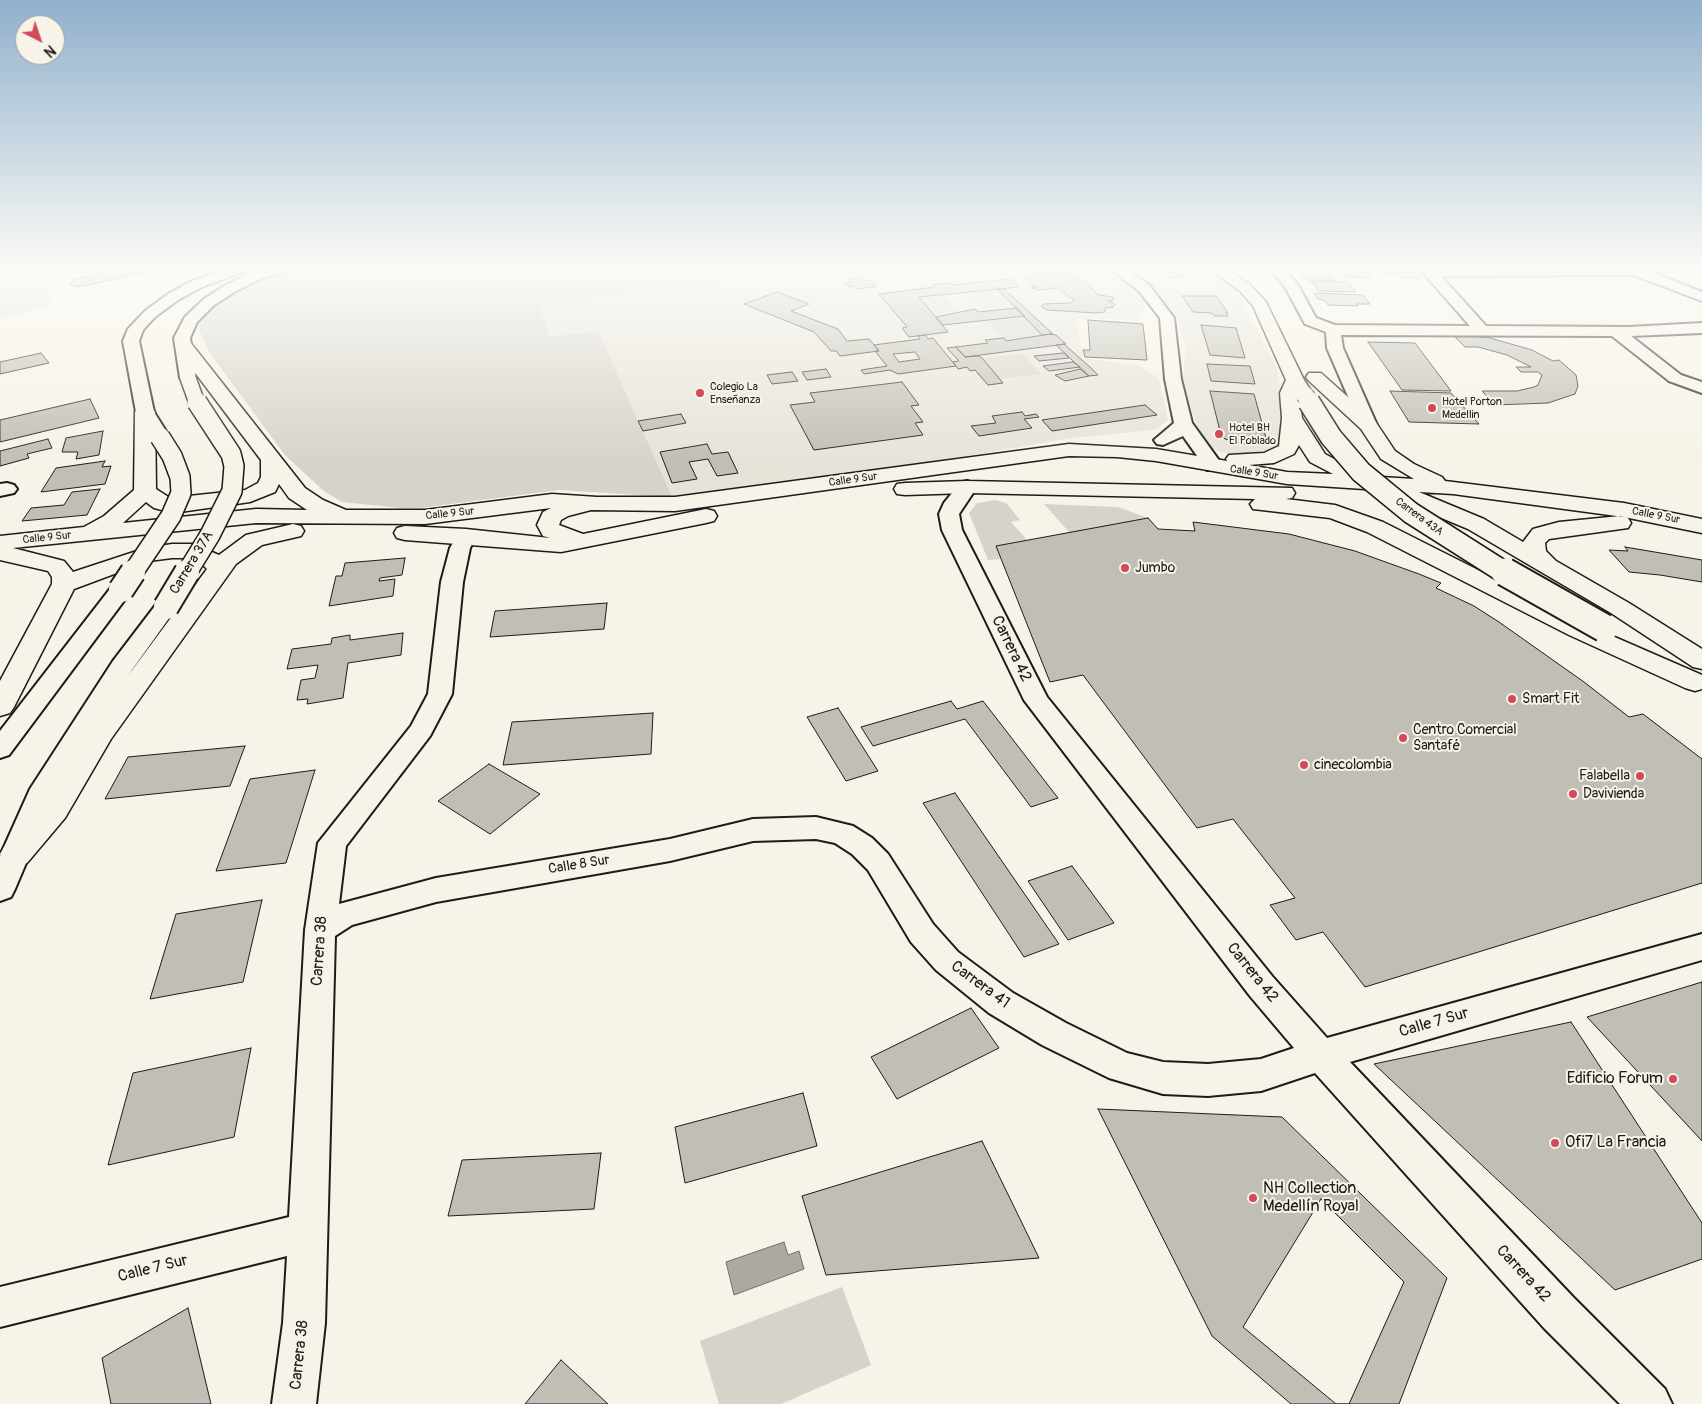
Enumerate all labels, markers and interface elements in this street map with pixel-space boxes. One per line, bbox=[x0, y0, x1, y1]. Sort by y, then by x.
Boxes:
north arrow bbox=[15, 15, 65, 65]
text: N bbox=[40, 41, 59, 60]
place label: Colegio La Enseñanza bbox=[710, 380, 760, 406]
marker: Colegio La Enseñanza bbox=[694, 387, 706, 399]
place label: Hotel Porton Medellin bbox=[1442, 395, 1502, 421]
marker: Hotel Porton Medellin bbox=[1426, 402, 1438, 414]
place label: Hotel BH El Poblado bbox=[1229, 421, 1276, 447]
marker: Hotel BH El Poblado bbox=[1213, 428, 1225, 440]
street label: Calle 9 Sur bbox=[1229, 463, 1279, 483]
street label: Calle 9 Sur bbox=[828, 470, 878, 490]
street label: Carrera 43A bbox=[1392, 495, 1446, 539]
street label: Calle 9 Sur bbox=[425, 505, 475, 523]
street label: Calle 9 Sur bbox=[1631, 505, 1681, 527]
street label: Carrera 37A bbox=[167, 528, 217, 598]
street label: Calle 9 Sur bbox=[22, 529, 72, 547]
place label: Jumbo bbox=[1135, 560, 1175, 576]
marker: Jumbo bbox=[1119, 562, 1131, 574]
street label: Carrera 42 bbox=[987, 613, 1035, 685]
place label: Smart Fit bbox=[1522, 691, 1579, 707]
marker: Smart Fit bbox=[1506, 693, 1518, 705]
place label: Centro Comercial Santafé bbox=[1413, 722, 1516, 754]
marker: Centro Comercial Santafé bbox=[1397, 732, 1409, 744]
place label: cinecolombia bbox=[1314, 757, 1392, 773]
marker: cinecolombia bbox=[1298, 759, 1310, 771]
place label: Falabella bbox=[1579, 768, 1630, 784]
marker: Falabella bbox=[1634, 770, 1646, 782]
place label: Davivienda bbox=[1583, 786, 1644, 802]
marker: Davivienda bbox=[1567, 788, 1579, 800]
street label: Calle 8 Sur bbox=[547, 852, 611, 878]
street label: Carrera 38 bbox=[308, 915, 332, 987]
street label: Carrera 42 bbox=[1222, 939, 1282, 1007]
street label: Carrera 41 bbox=[947, 957, 1013, 1013]
street label: Calle 7 Sur bbox=[1397, 1004, 1471, 1042]
place label: Edificio Forum bbox=[1567, 1069, 1663, 1089]
marker: Edificio Forum bbox=[1667, 1073, 1679, 1085]
place label: Ofi7 La Francia bbox=[1565, 1133, 1666, 1153]
marker: Ofi7 La Francia bbox=[1549, 1137, 1561, 1149]
place label: NH Collection Medellín Royal bbox=[1263, 1179, 1359, 1217]
marker: NH Collection Medellín Royal bbox=[1247, 1192, 1259, 1204]
street label: Carrera 42 bbox=[1492, 1241, 1554, 1307]
street label: Calle 7 Sur bbox=[116, 1251, 190, 1287]
street label: Carrera 38 bbox=[287, 1319, 313, 1391]

